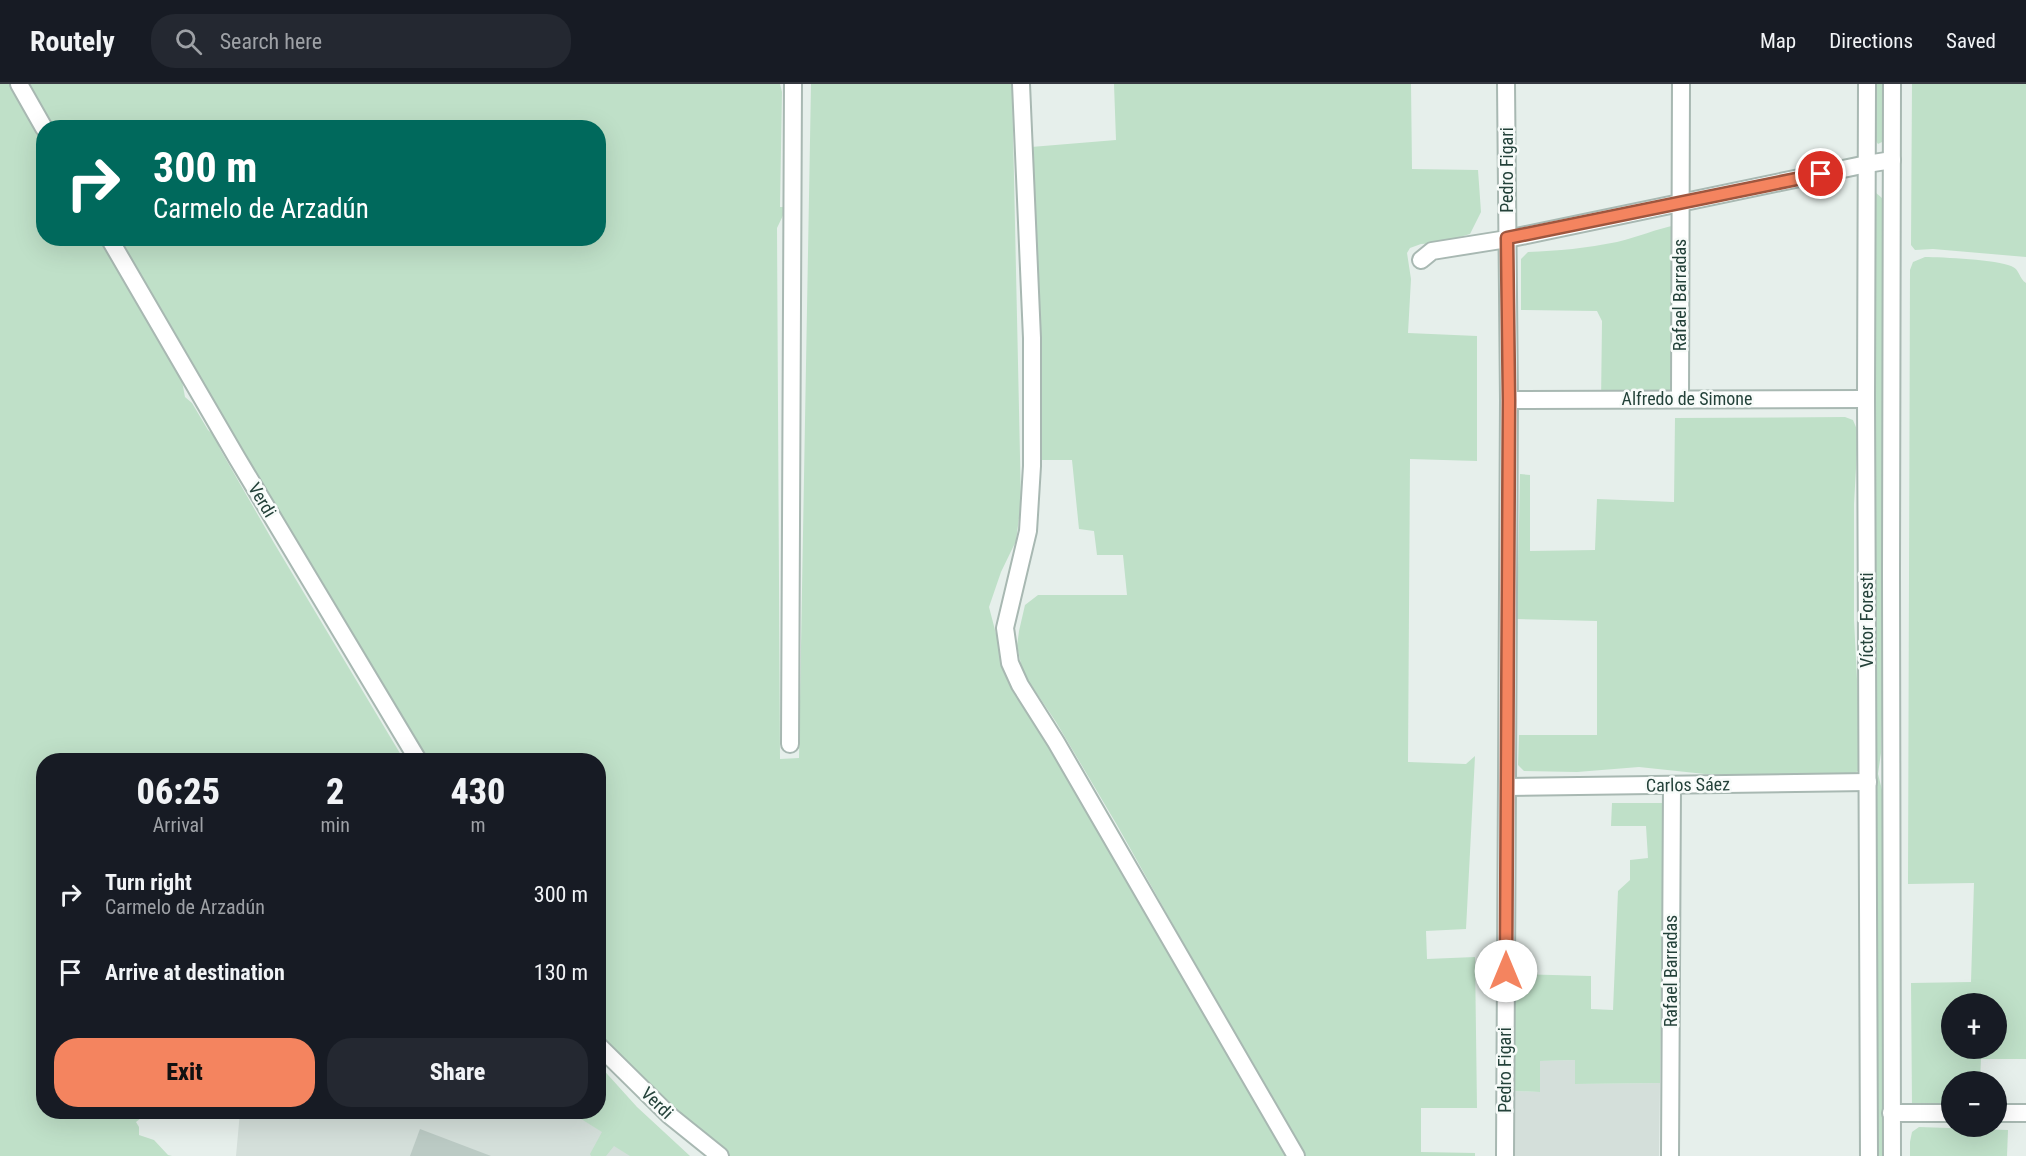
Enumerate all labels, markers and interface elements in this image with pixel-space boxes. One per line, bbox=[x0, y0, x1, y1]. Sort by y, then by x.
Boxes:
search box bbox=[151, 14, 571, 68]
text: Routely bbox=[30, 25, 115, 58]
icon: search bbox=[172, 25, 205, 58]
text: Search here bbox=[220, 29, 322, 54]
text: Map bbox=[1760, 29, 1796, 53]
text: Directions bbox=[1829, 29, 1913, 53]
text: Saved bbox=[1946, 29, 1996, 53]
street label: Pedro Figari bbox=[1496, 127, 1517, 213]
text: 300 m bbox=[153, 143, 258, 192]
icon: right bbox=[54, 144, 132, 222]
pin bbox=[1795, 148, 1846, 199]
icon: arrive bbox=[1804, 157, 1837, 190]
text: Carmelo de Arzadún bbox=[153, 193, 369, 225]
street label: Rafael Barradas bbox=[1669, 239, 1690, 351]
street label: Alfredo de Simone bbox=[1622, 388, 1752, 409]
street label: Verdi bbox=[244, 479, 281, 521]
street label: Víctor Foresti bbox=[1856, 572, 1877, 668]
text: 06:25 bbox=[137, 771, 220, 813]
text: 2 bbox=[326, 771, 344, 813]
text: 430 bbox=[450, 771, 505, 813]
street label: Carlos Sáez bbox=[1646, 773, 1730, 796]
text: Arrival bbox=[153, 813, 204, 837]
text: min bbox=[321, 813, 350, 837]
text: m bbox=[470, 813, 485, 837]
text: Turn right bbox=[105, 870, 192, 895]
icon: right bbox=[54, 878, 87, 911]
text: 300 m bbox=[534, 882, 588, 907]
text: Carmelo de Arzadún bbox=[105, 895, 265, 919]
street label: Rafael Barradas bbox=[1660, 915, 1681, 1027]
position arrow bbox=[1474, 939, 1538, 1003]
icon: arrive bbox=[54, 956, 87, 989]
text: Arrive at destination bbox=[105, 960, 285, 985]
text: 130 m bbox=[534, 960, 588, 985]
map controls bbox=[1941, 993, 2007, 1137]
button: + bbox=[1941, 993, 2007, 1059]
street label: Pedro Figari bbox=[1494, 1027, 1515, 1113]
button: Exit bbox=[54, 1038, 315, 1107]
button: Share bbox=[327, 1038, 588, 1107]
button: − bbox=[1941, 1071, 2007, 1137]
street label: Verdi bbox=[637, 1082, 678, 1123]

